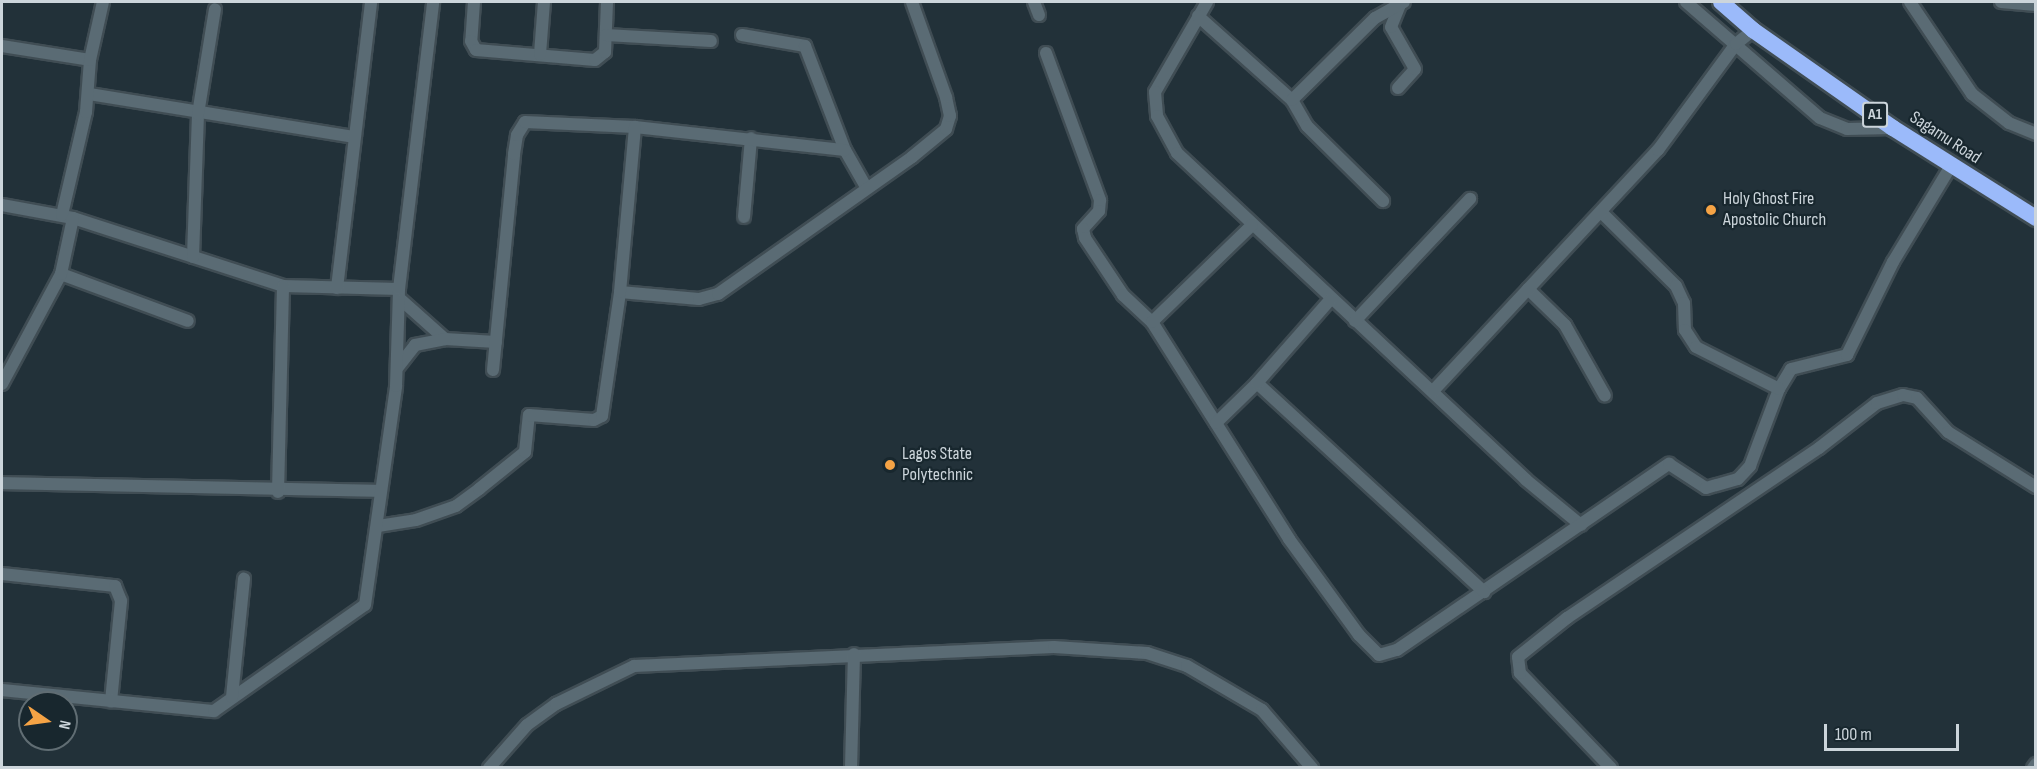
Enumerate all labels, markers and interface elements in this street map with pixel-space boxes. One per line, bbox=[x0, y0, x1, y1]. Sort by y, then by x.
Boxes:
road number: A1 bbox=[1862, 102, 1888, 128]
street label: Sagamu Road bbox=[1905, 107, 1985, 169]
place label: Holy Ghost Fire Apostolic Church bbox=[1723, 189, 1826, 232]
marker: Holy Ghost Fire Apostolic Church bbox=[1704, 203, 1718, 217]
place label: Lagos State Polytechnic bbox=[902, 444, 973, 486]
marker: Lagos State Polytechnic bbox=[883, 458, 897, 472]
north arrow bbox=[18, 691, 78, 751]
scale bar bbox=[1827, 712, 1962, 750]
text: N bbox=[54, 718, 74, 731]
text: 100 m bbox=[1835, 724, 1872, 745]

